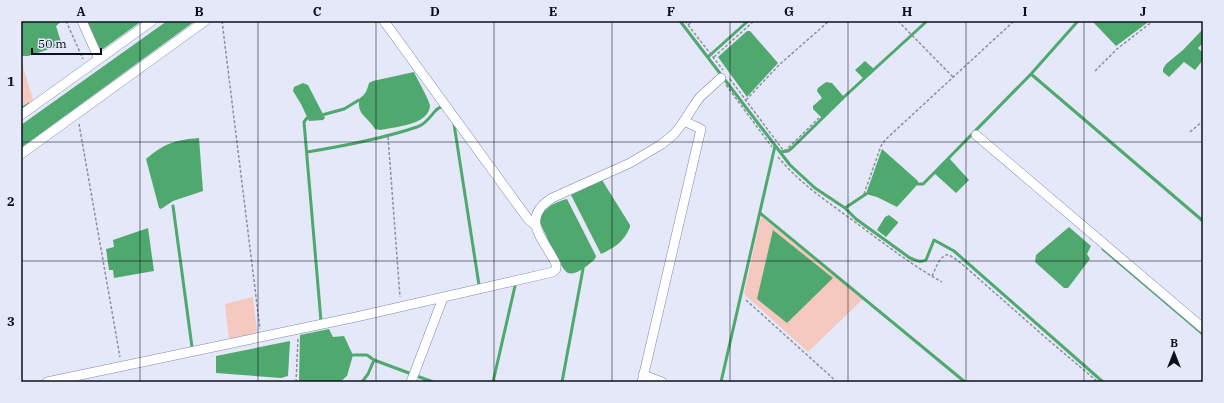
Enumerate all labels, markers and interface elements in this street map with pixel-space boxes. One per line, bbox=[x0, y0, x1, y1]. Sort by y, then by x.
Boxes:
text: A bbox=[76, 3, 86, 20]
text: B bbox=[194, 3, 204, 20]
text: C bbox=[313, 3, 322, 20]
text: D bbox=[430, 3, 440, 20]
text: E bbox=[549, 3, 557, 20]
text: F bbox=[667, 3, 675, 20]
text: G bbox=[784, 3, 794, 20]
text: H bbox=[902, 3, 913, 20]
text: I bbox=[1023, 3, 1028, 20]
text: J bbox=[1140, 3, 1147, 20]
scale bar bbox=[32, 30, 101, 56]
text: 50 m bbox=[38, 36, 67, 51]
text: 1 bbox=[7, 73, 15, 90]
text: 2 bbox=[7, 193, 15, 210]
text: 3 bbox=[7, 313, 15, 330]
north arrow bbox=[1154, 333, 1194, 373]
text: B bbox=[1170, 336, 1178, 350]

